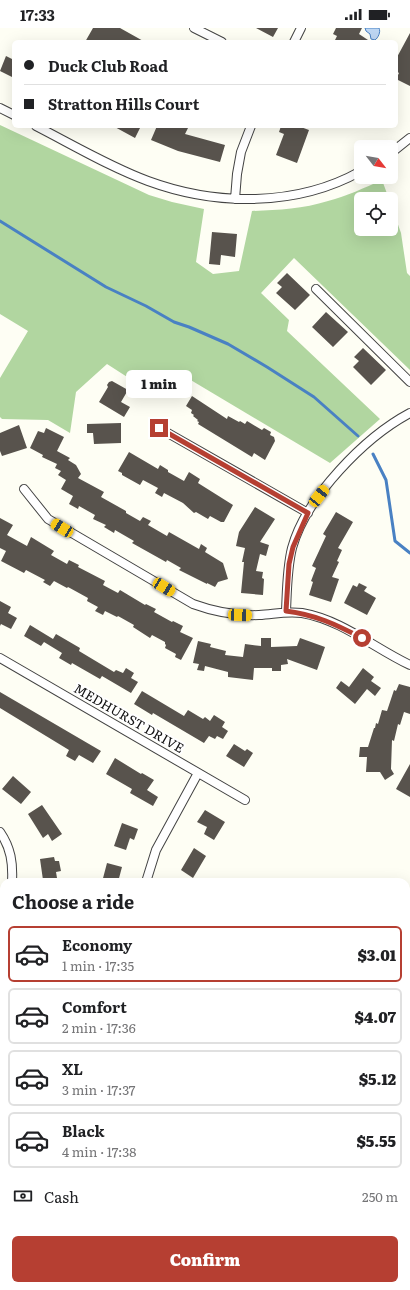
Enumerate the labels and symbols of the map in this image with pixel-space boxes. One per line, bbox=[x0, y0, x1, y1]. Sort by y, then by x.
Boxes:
north arrow bbox=[354, 140, 398, 184]
callout: 1 min bbox=[126, 370, 192, 398]
route end bbox=[150, 419, 168, 437]
car bbox=[307, 483, 331, 509]
car bbox=[49, 517, 75, 539]
car bbox=[151, 576, 177, 598]
car bbox=[228, 609, 252, 621]
route start bbox=[353, 629, 371, 647]
street label: MEDHURST DRIVE bbox=[71, 678, 188, 757]

